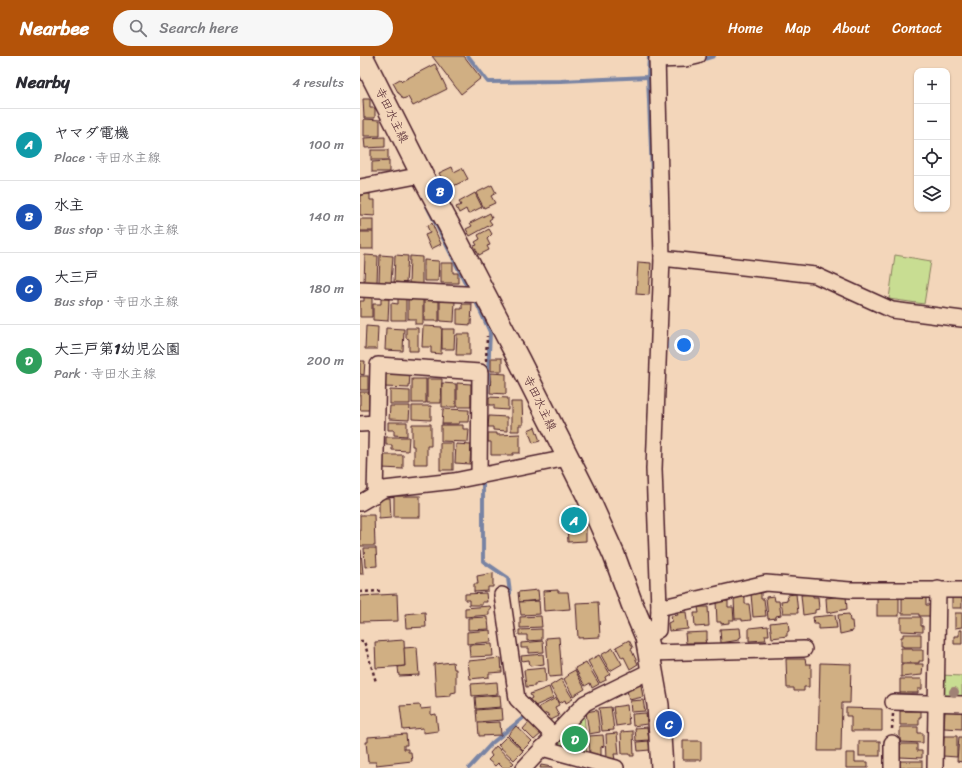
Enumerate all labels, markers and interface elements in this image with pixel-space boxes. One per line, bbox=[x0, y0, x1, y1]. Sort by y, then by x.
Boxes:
search box bbox=[113, 10, 393, 46]
text: Nearbee bbox=[20, 12, 89, 45]
text: Search here bbox=[159, 15, 238, 41]
text: Home bbox=[728, 16, 763, 41]
text: Map bbox=[785, 16, 811, 41]
text: About bbox=[833, 16, 870, 41]
text: Contact bbox=[892, 16, 942, 41]
icon: search bbox=[127, 17, 149, 39]
text: Nearby bbox=[16, 67, 70, 97]
map controls bbox=[914, 68, 950, 212]
button: + bbox=[914, 68, 950, 104]
text: 4 results bbox=[292, 71, 344, 94]
street label: 寺田水主線 bbox=[369, 83, 415, 147]
button: − bbox=[914, 104, 950, 140]
text: ヤマダ電機 bbox=[54, 120, 129, 146]
text: A bbox=[25, 133, 33, 156]
text: 100 m bbox=[309, 133, 344, 156]
button: locate bbox=[914, 140, 950, 176]
text: Place · 寺田水主線 bbox=[54, 146, 161, 169]
pin: B bbox=[427, 176, 453, 206]
button: layers bbox=[914, 176, 950, 212]
text: 水主 bbox=[54, 192, 84, 218]
text: B bbox=[25, 205, 33, 228]
text: 140 m bbox=[309, 205, 344, 228]
text: Bus stop · 寺田水主線 bbox=[54, 218, 178, 241]
text: 大三戸 bbox=[54, 264, 99, 290]
text: C bbox=[25, 277, 33, 300]
text: 180 m bbox=[309, 277, 344, 300]
text: Bus stop · 寺田水主線 bbox=[54, 290, 178, 313]
your location bbox=[674, 335, 694, 355]
text: 大三戸第1幼児公園 bbox=[54, 336, 180, 362]
text: D bbox=[25, 349, 33, 372]
text: 200 m bbox=[307, 349, 344, 372]
text: Park · 寺田水主線 bbox=[54, 362, 156, 385]
street label: 寺田水主線 bbox=[517, 371, 563, 435]
pin: A bbox=[561, 505, 587, 535]
pin: C bbox=[656, 709, 682, 739]
pin: D bbox=[562, 724, 588, 754]

